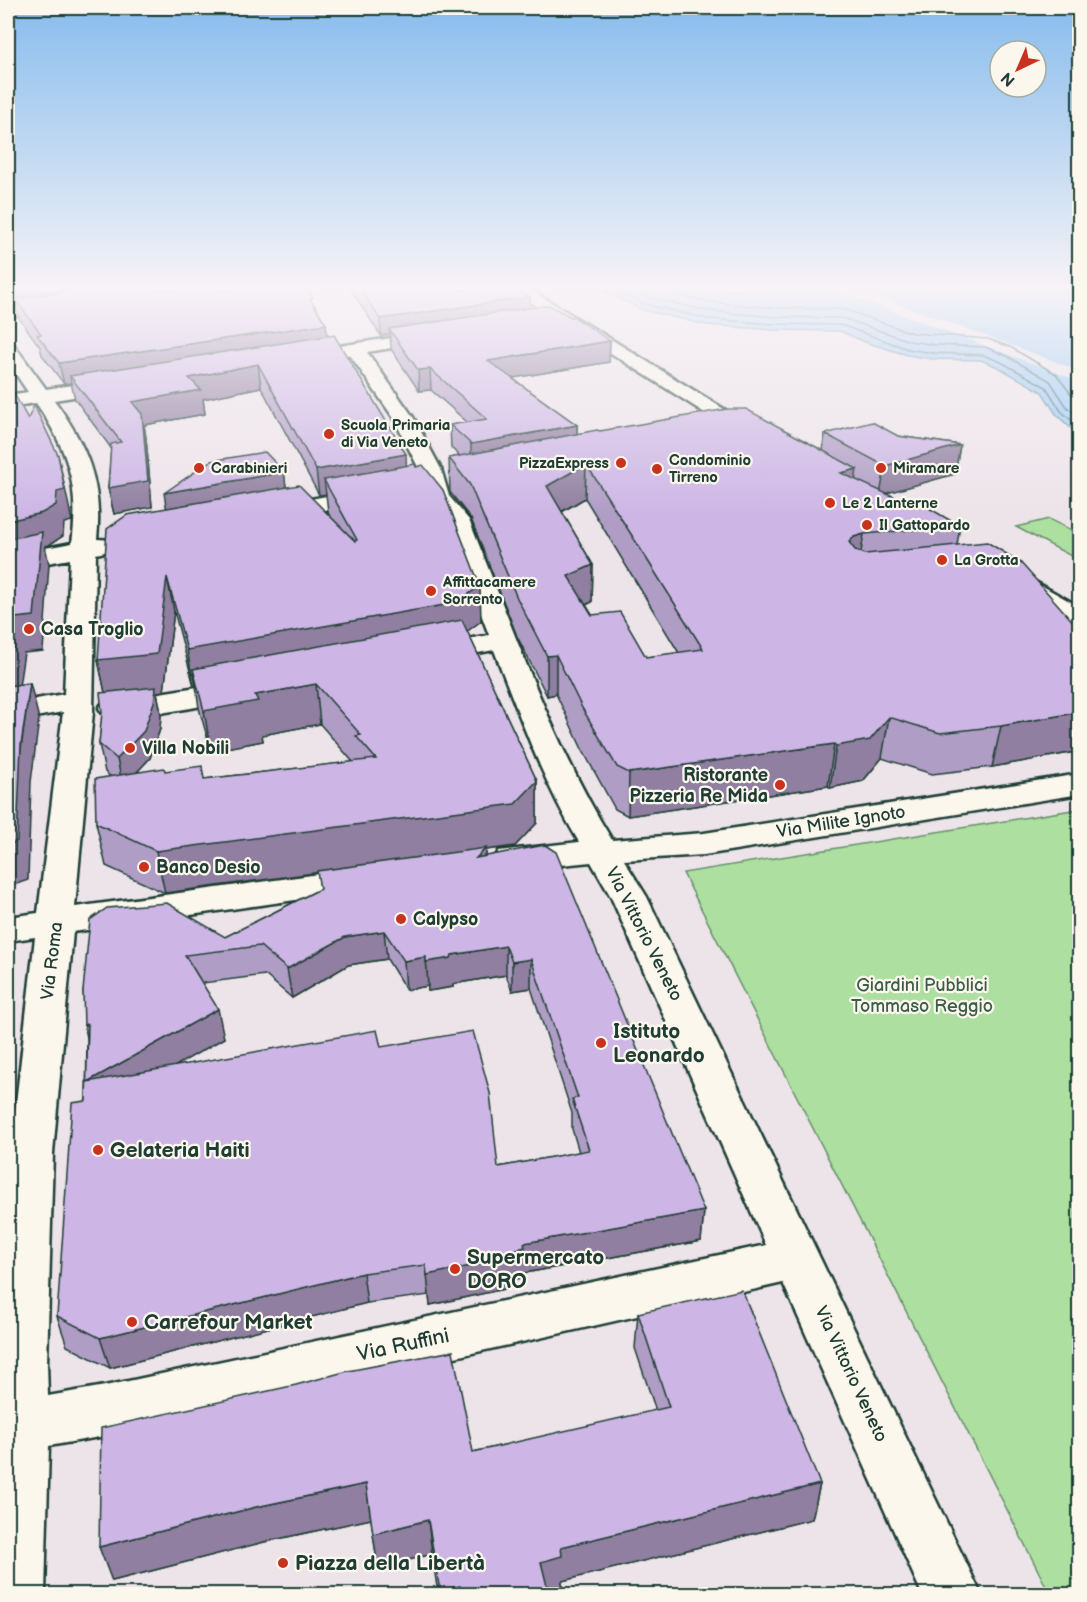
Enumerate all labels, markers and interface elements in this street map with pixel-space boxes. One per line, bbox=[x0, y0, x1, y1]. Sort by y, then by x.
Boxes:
north arrow bbox=[988, 39, 1048, 99]
text: N bbox=[998, 68, 1020, 90]
place label: Scuola Primaria di Via Veneto bbox=[341, 416, 450, 452]
marker: Scuola Primaria di Via Veneto bbox=[322, 427, 336, 441]
place label: Condominio Tirreno bbox=[669, 451, 751, 487]
place label: PizzaExpress bbox=[519, 454, 609, 473]
marker: PizzaExpress bbox=[614, 456, 628, 470]
place label: Carabinieri bbox=[211, 459, 287, 478]
place label: Miramare bbox=[893, 459, 960, 478]
marker: Carabinieri bbox=[192, 461, 206, 475]
marker: Miramare bbox=[874, 461, 888, 475]
marker: Condominio Tirreno bbox=[650, 462, 664, 476]
place label: Le 2 Lanterne bbox=[842, 494, 938, 513]
marker: Le 2 Lanterne bbox=[823, 496, 837, 510]
place label: Il Gattopardo bbox=[879, 516, 971, 535]
marker: Il Gattopardo bbox=[860, 518, 874, 532]
place label: La Grotta bbox=[954, 551, 1019, 570]
marker: La Grotta bbox=[935, 553, 949, 567]
place label: Affittacamere Sorrento bbox=[442, 573, 536, 609]
marker: Affittacamere Sorrento bbox=[424, 584, 438, 598]
place label: Casa Troglio bbox=[41, 619, 144, 640]
marker: Casa Troglio bbox=[22, 622, 36, 636]
place label: Villa Nobili bbox=[142, 738, 229, 759]
marker: Villa Nobili bbox=[123, 741, 137, 755]
place label: Ristorante Pizzeria Re Mida bbox=[630, 765, 768, 807]
marker: Ristorante Pizzeria Re Mida bbox=[773, 778, 787, 792]
street label: Via Milite Ignoto bbox=[775, 801, 907, 843]
place label: Banco Desio bbox=[156, 857, 260, 878]
marker: Banco Desio bbox=[137, 860, 151, 874]
street label: Via Vittorio Veneto bbox=[601, 863, 687, 1005]
place label: Calypso bbox=[413, 909, 478, 930]
marker: Calypso bbox=[394, 912, 408, 926]
street label: Via Roma bbox=[37, 921, 67, 1001]
park label: Giardini Pubblici Tommaso Reggio bbox=[851, 975, 993, 1017]
place label: Istituto Leonardo bbox=[613, 1019, 705, 1068]
marker: Istituto Leonardo bbox=[594, 1036, 608, 1050]
place label: Gelateria Haiti bbox=[110, 1138, 250, 1163]
marker: Gelateria Haiti bbox=[91, 1143, 105, 1157]
place label: Supermercato DORO bbox=[467, 1245, 604, 1294]
marker: Supermercato DORO bbox=[448, 1262, 462, 1276]
street label: Via Vittorio Veneto bbox=[810, 1303, 892, 1445]
place label: Carrefour Market bbox=[144, 1310, 313, 1335]
marker: Carrefour Market bbox=[125, 1315, 139, 1329]
street label: Via Ruffini bbox=[355, 1323, 451, 1367]
place label: Piazza della Libertà bbox=[295, 1551, 485, 1576]
marker: Piazza della Libertà bbox=[276, 1556, 290, 1570]

